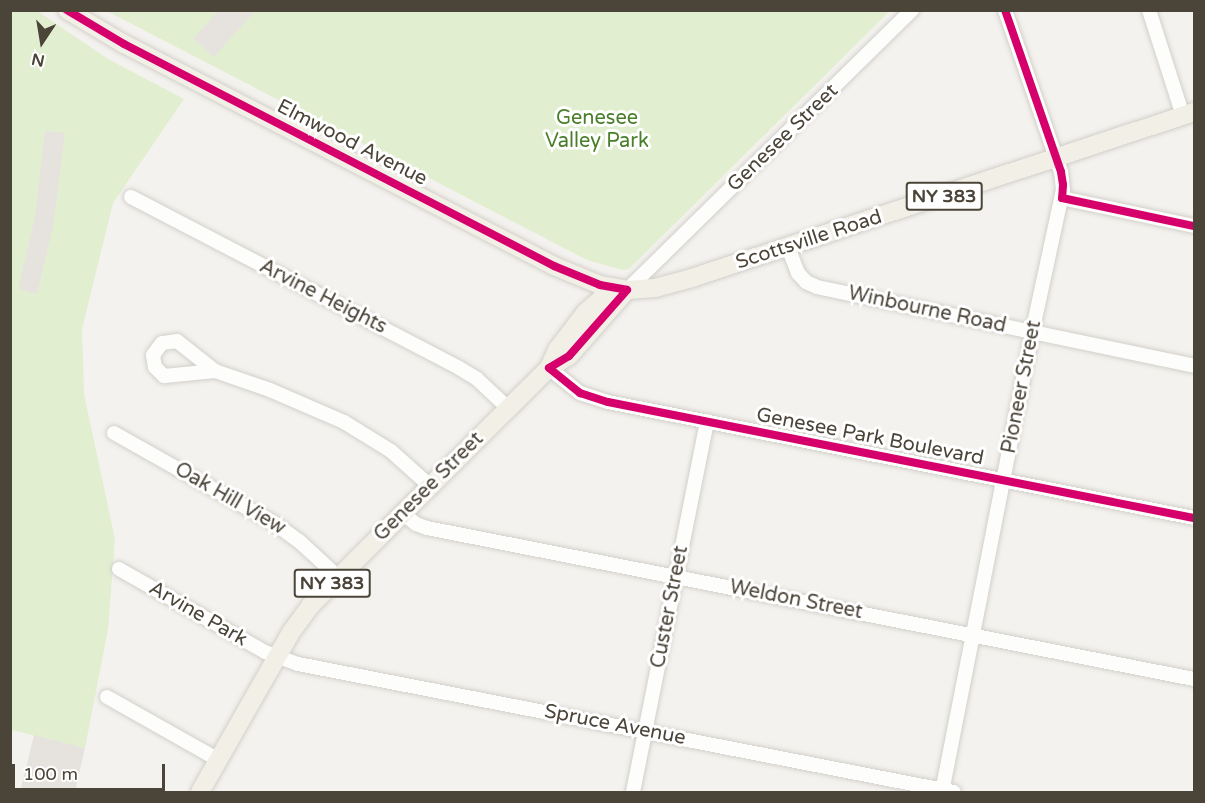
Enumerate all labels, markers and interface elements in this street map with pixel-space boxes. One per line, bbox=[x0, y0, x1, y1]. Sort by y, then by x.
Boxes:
north arrow bbox=[12, 12, 72, 72]
text: N bbox=[30, 48, 47, 71]
street label: Genesee Street bbox=[723, 79, 843, 197]
street label: Elmwood Avenue bbox=[273, 95, 431, 191]
park label: Genesee Valley Park bbox=[545, 107, 649, 154]
road number: NY 383 bbox=[905, 181, 983, 211]
street label: Scottsville Road bbox=[733, 205, 885, 275]
street label: Arvine Heights bbox=[255, 255, 391, 339]
street label: Winbourne Road bbox=[846, 282, 1008, 338]
street label: Pioneer Street bbox=[997, 318, 1047, 456]
street label: Genesee Park Boulevard bbox=[754, 403, 986, 471]
street label: Genesee Street bbox=[369, 427, 489, 547]
street label: Oak Hill View bbox=[170, 458, 290, 540]
street label: Custer Street bbox=[646, 544, 694, 670]
road number: NY 383 bbox=[293, 568, 371, 598]
street label: Weldon Street bbox=[727, 575, 865, 625]
street label: Arvine Park bbox=[145, 576, 251, 652]
street label: Spruce Avenue bbox=[542, 700, 688, 750]
scale bar bbox=[15, 752, 168, 790]
text: 100 m bbox=[23, 763, 78, 785]

